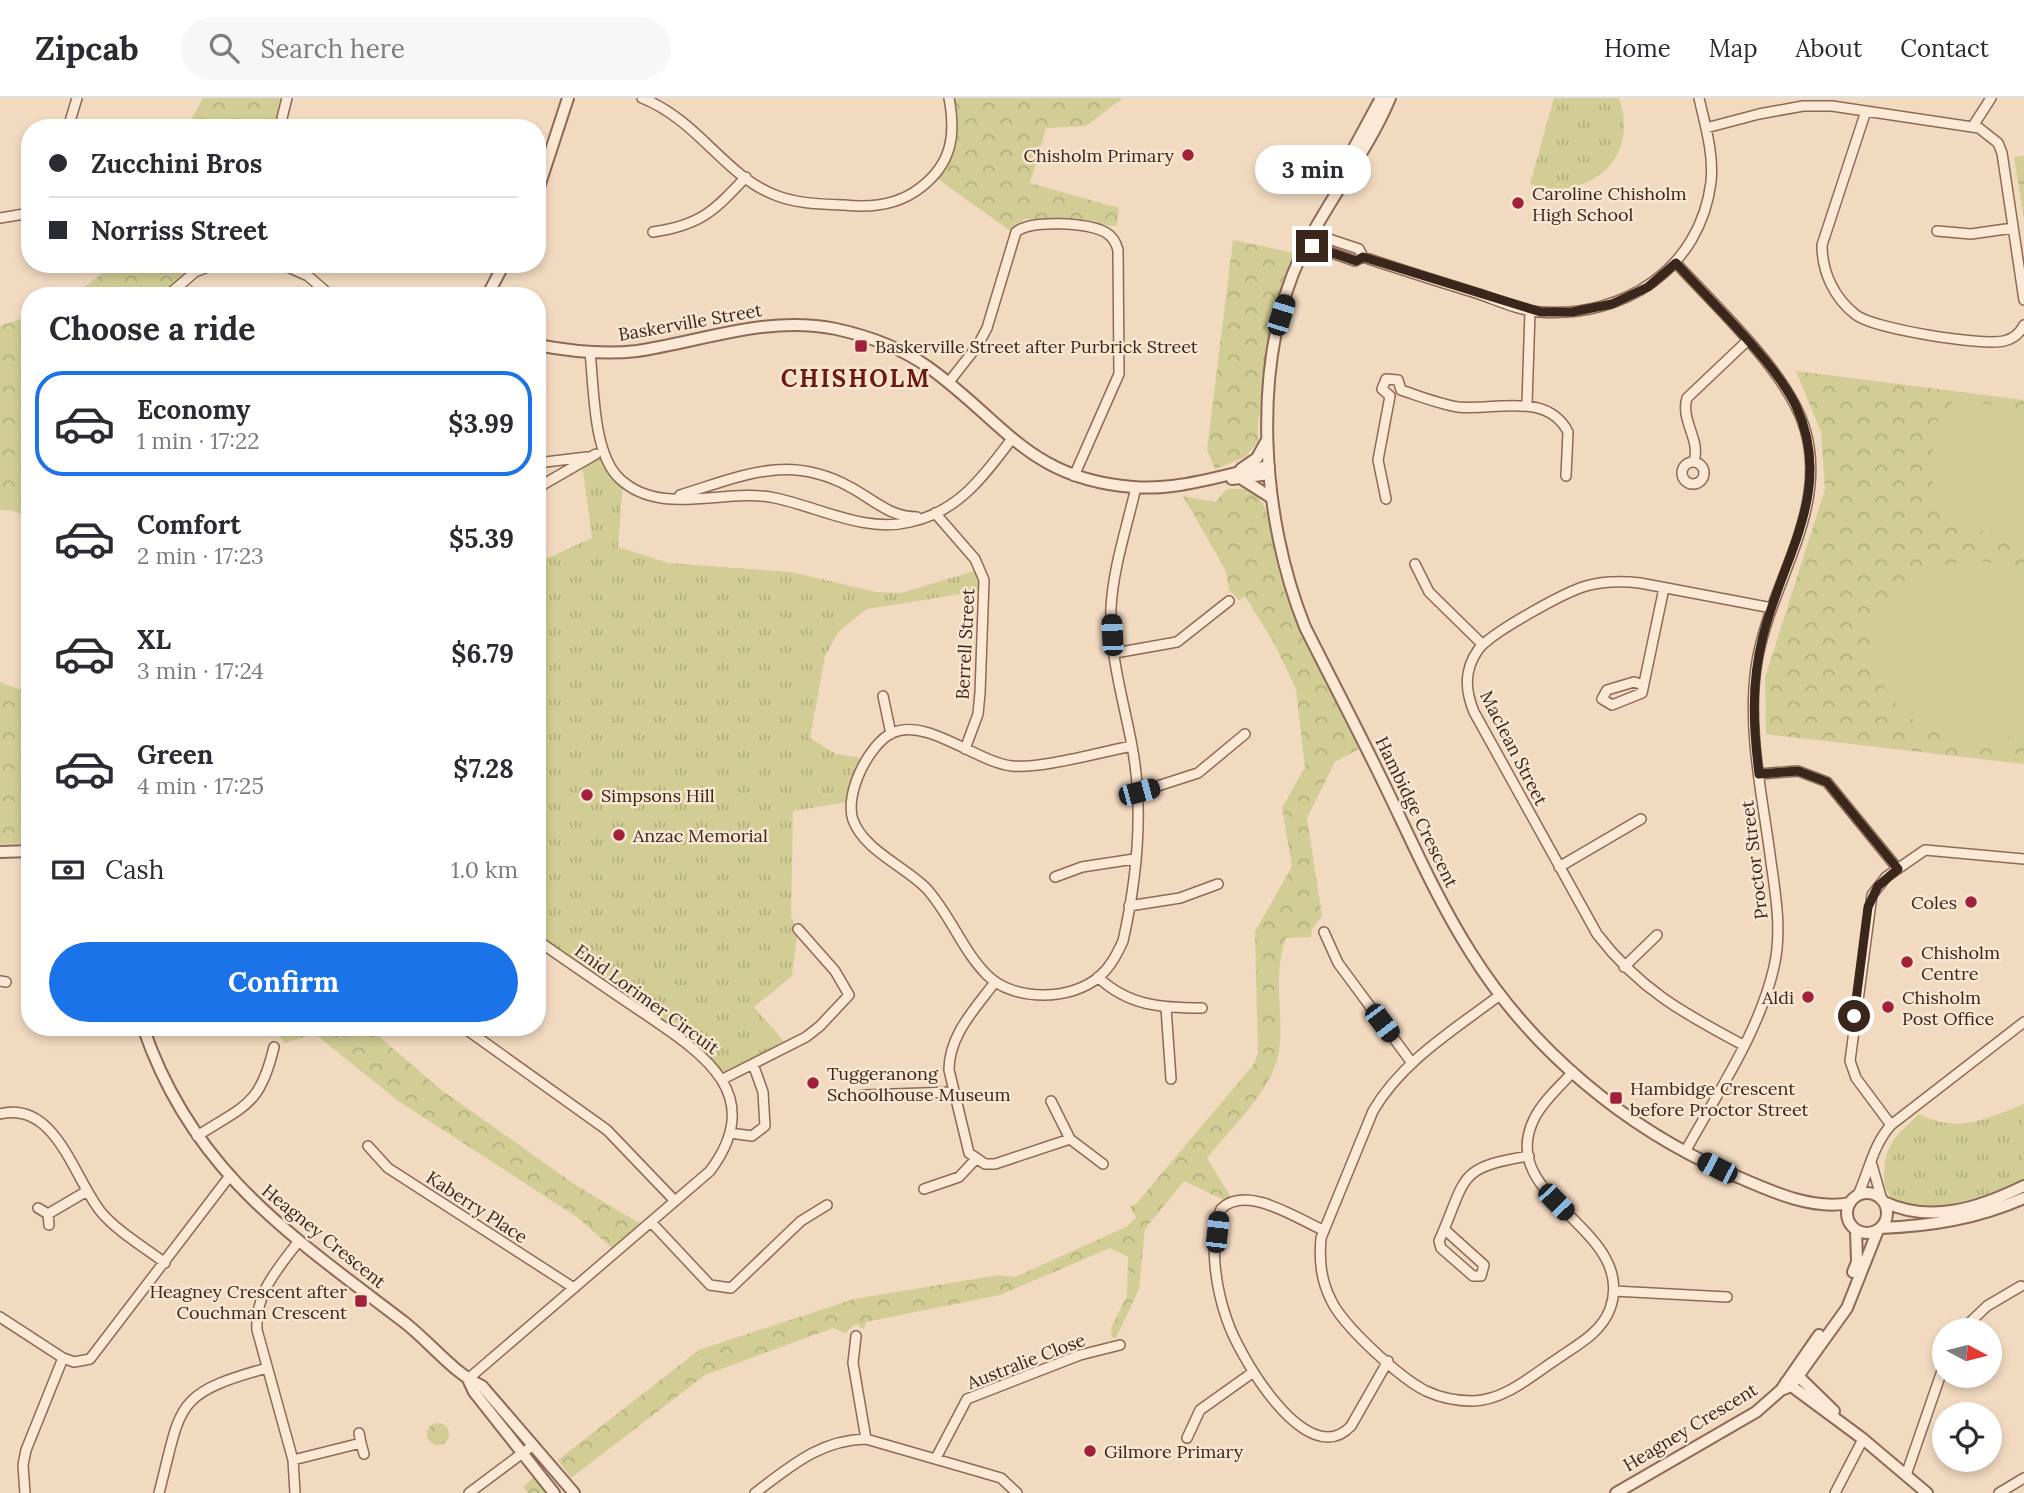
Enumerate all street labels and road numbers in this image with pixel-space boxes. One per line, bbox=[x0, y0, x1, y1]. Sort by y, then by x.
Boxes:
street label: Baskerville Street bbox=[616, 298, 764, 346]
street label: Berrell Street bbox=[951, 588, 979, 700]
street label: Maclean Street bbox=[1475, 687, 1553, 809]
street label: Hambidge Crescent bbox=[1370, 733, 1464, 891]
street label: Proctor Street bbox=[1735, 799, 1773, 921]
street label: Enid Lorimer Circuit bbox=[570, 939, 724, 1059]
street label: Kaberry Place bbox=[422, 1166, 532, 1248]
street label: Heagney Crescent bbox=[257, 1179, 391, 1293]
street label: Australie Close bbox=[963, 1328, 1089, 1394]
street label: Heagney Crescent bbox=[1619, 1378, 1761, 1476]

